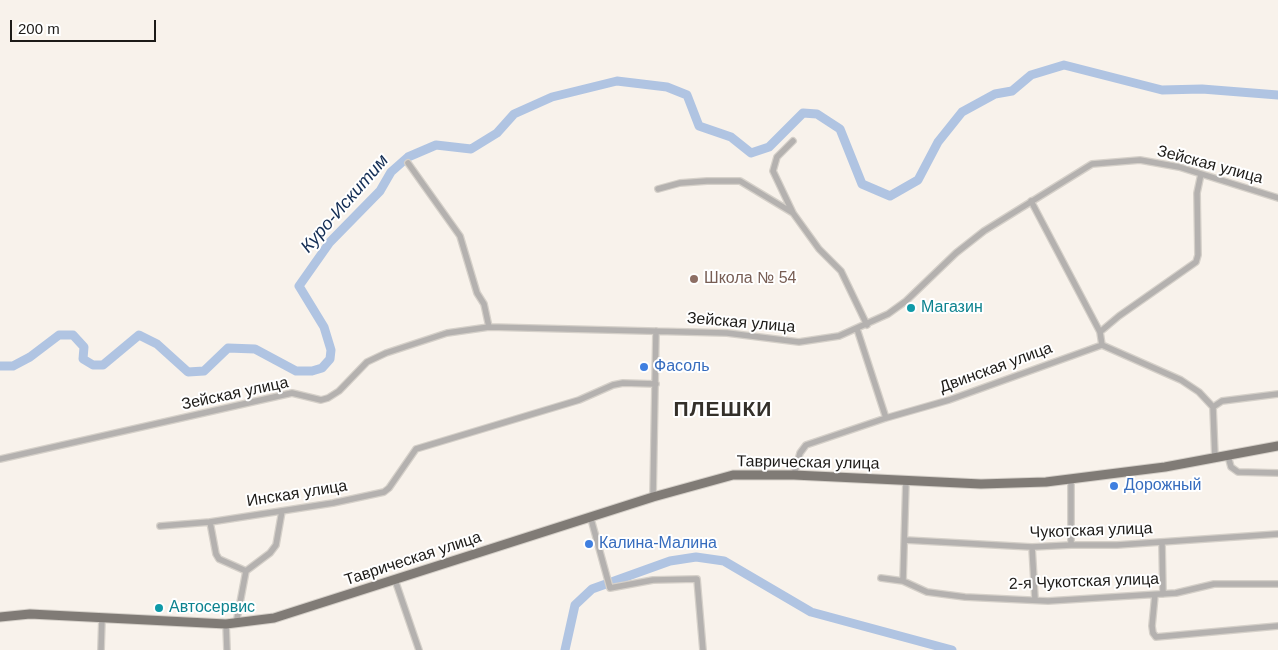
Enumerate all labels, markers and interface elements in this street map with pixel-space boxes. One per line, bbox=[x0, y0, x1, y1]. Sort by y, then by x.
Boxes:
scale bar bbox=[12, 10, 159, 42]
text: 200 m bbox=[18, 20, 60, 37]
street label: Зейская улица bbox=[1155, 142, 1265, 188]
water label: Куро-Искитим bbox=[296, 150, 394, 258]
place label: Школа № 54 bbox=[704, 269, 796, 289]
marker: Школа № 54 bbox=[688, 273, 700, 285]
place label: Магазин bbox=[921, 298, 983, 318]
marker: Магазин bbox=[905, 302, 917, 314]
street label: Зейская улица bbox=[686, 309, 796, 337]
street label: Двинская улица bbox=[937, 339, 1055, 397]
place label: Фасоль bbox=[654, 357, 709, 377]
marker: Фасоль bbox=[638, 361, 650, 373]
street label: Зейская улица bbox=[180, 373, 290, 415]
district label: ПЛЕШКИ bbox=[673, 397, 773, 423]
street label: Таврическая улица bbox=[736, 452, 880, 474]
place label: Дорожный bbox=[1124, 476, 1202, 496]
street label: Инская улица bbox=[245, 477, 349, 511]
marker: Дорожный bbox=[1108, 480, 1120, 492]
street label: Чукотская улица bbox=[1029, 519, 1153, 543]
street label: Таврическая улица bbox=[342, 528, 484, 590]
place label: Калина-Малина bbox=[599, 534, 717, 554]
marker: Калина-Малина bbox=[583, 538, 595, 550]
street label: 2-я Чукотская улица bbox=[1009, 570, 1159, 594]
place label: Автосервис bbox=[169, 598, 255, 618]
marker: Автосервис bbox=[153, 602, 165, 614]

